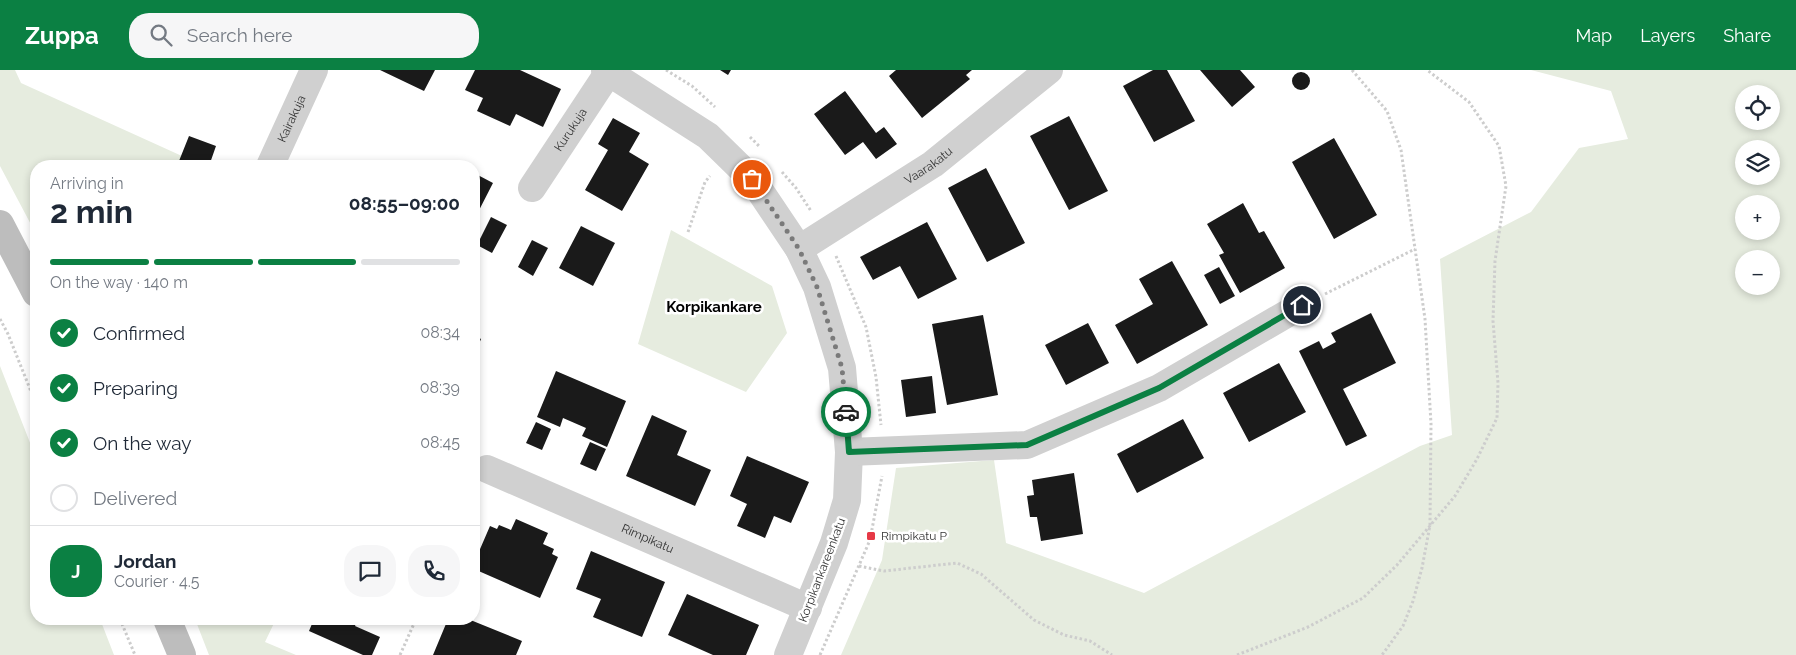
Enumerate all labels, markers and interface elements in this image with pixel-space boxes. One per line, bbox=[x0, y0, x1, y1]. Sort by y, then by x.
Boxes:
search box bbox=[129, 13, 479, 58]
text: Zuppa bbox=[25, 21, 99, 50]
icon: search bbox=[147, 21, 175, 49]
text: Search here bbox=[187, 24, 292, 46]
text: Map bbox=[1576, 25, 1612, 46]
text: Layers bbox=[1640, 25, 1695, 46]
text: Share bbox=[1723, 25, 1771, 46]
map controls bbox=[1735, 85, 1780, 295]
button: locate bbox=[1735, 85, 1780, 130]
street label: Kairakuja bbox=[275, 93, 309, 145]
street label: Kurukuja bbox=[551, 105, 590, 154]
button: layers bbox=[1735, 140, 1780, 185]
street label: Vaarakatu bbox=[902, 144, 955, 187]
pin bbox=[731, 158, 773, 200]
icon: bag bbox=[738, 165, 766, 193]
text: Arriving in bbox=[50, 174, 124, 193]
text: 08:55–09:00 bbox=[349, 192, 460, 214]
text: 2 min bbox=[50, 193, 133, 230]
button: + bbox=[1735, 195, 1780, 240]
button: − bbox=[1735, 250, 1780, 295]
text: On the way · 140 m bbox=[50, 273, 188, 292]
pin bbox=[1281, 284, 1323, 326]
icon: home bbox=[1288, 291, 1316, 319]
district label: Korpikankare bbox=[666, 298, 762, 316]
icon: check bbox=[50, 319, 78, 347]
text: Confirmed bbox=[93, 322, 185, 344]
text: 08:34 bbox=[420, 323, 460, 342]
icon: check bbox=[50, 374, 78, 402]
text: Preparing bbox=[93, 377, 178, 399]
text: 08:39 bbox=[420, 378, 460, 397]
courier bbox=[821, 387, 871, 437]
icon: car bbox=[832, 398, 860, 426]
icon: check bbox=[50, 429, 78, 457]
text: On the way bbox=[93, 432, 192, 454]
text: 08:45 bbox=[420, 433, 460, 452]
text: Delivered bbox=[93, 487, 177, 509]
street label: Korpikankareenkatu bbox=[796, 516, 848, 624]
street label: Rimpikatu bbox=[619, 521, 676, 556]
place label: Rimpikatu P bbox=[881, 529, 947, 543]
marker: Rimpikatu P bbox=[865, 530, 877, 542]
button: chat bbox=[344, 545, 396, 597]
button: phone bbox=[408, 545, 460, 597]
text: Jordan bbox=[114, 550, 177, 572]
text: J bbox=[71, 560, 81, 582]
text: Courier · 4.5 bbox=[114, 572, 199, 591]

